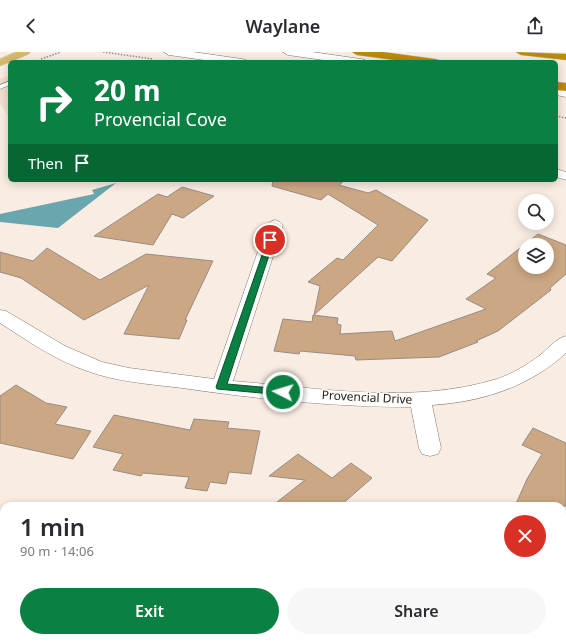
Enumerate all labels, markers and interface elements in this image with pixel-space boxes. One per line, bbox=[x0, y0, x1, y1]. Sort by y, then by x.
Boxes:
text: Waylane bbox=[246, 14, 320, 38]
icon: back bbox=[20, 15, 42, 37]
icon: share bbox=[524, 15, 546, 37]
text: 20 m bbox=[94, 71, 161, 109]
icon: right bbox=[28, 76, 80, 128]
text: Provencial Cove bbox=[94, 107, 227, 131]
icon: arrive bbox=[71, 152, 93, 174]
text: Then bbox=[28, 153, 63, 173]
map controls bbox=[518, 194, 554, 274]
button: search bbox=[518, 194, 554, 230]
pin bbox=[253, 223, 287, 257]
icon: arrive bbox=[259, 229, 281, 251]
button: layers bbox=[518, 238, 554, 274]
position arrow bbox=[262, 371, 304, 413]
street label: Provencial Drive bbox=[321, 386, 413, 408]
text: 1 min bbox=[20, 510, 85, 543]
button: close bbox=[504, 515, 546, 557]
text: 90 m · 14:06 bbox=[20, 542, 94, 560]
button: Exit bbox=[20, 588, 279, 634]
button: Share bbox=[287, 588, 546, 634]

